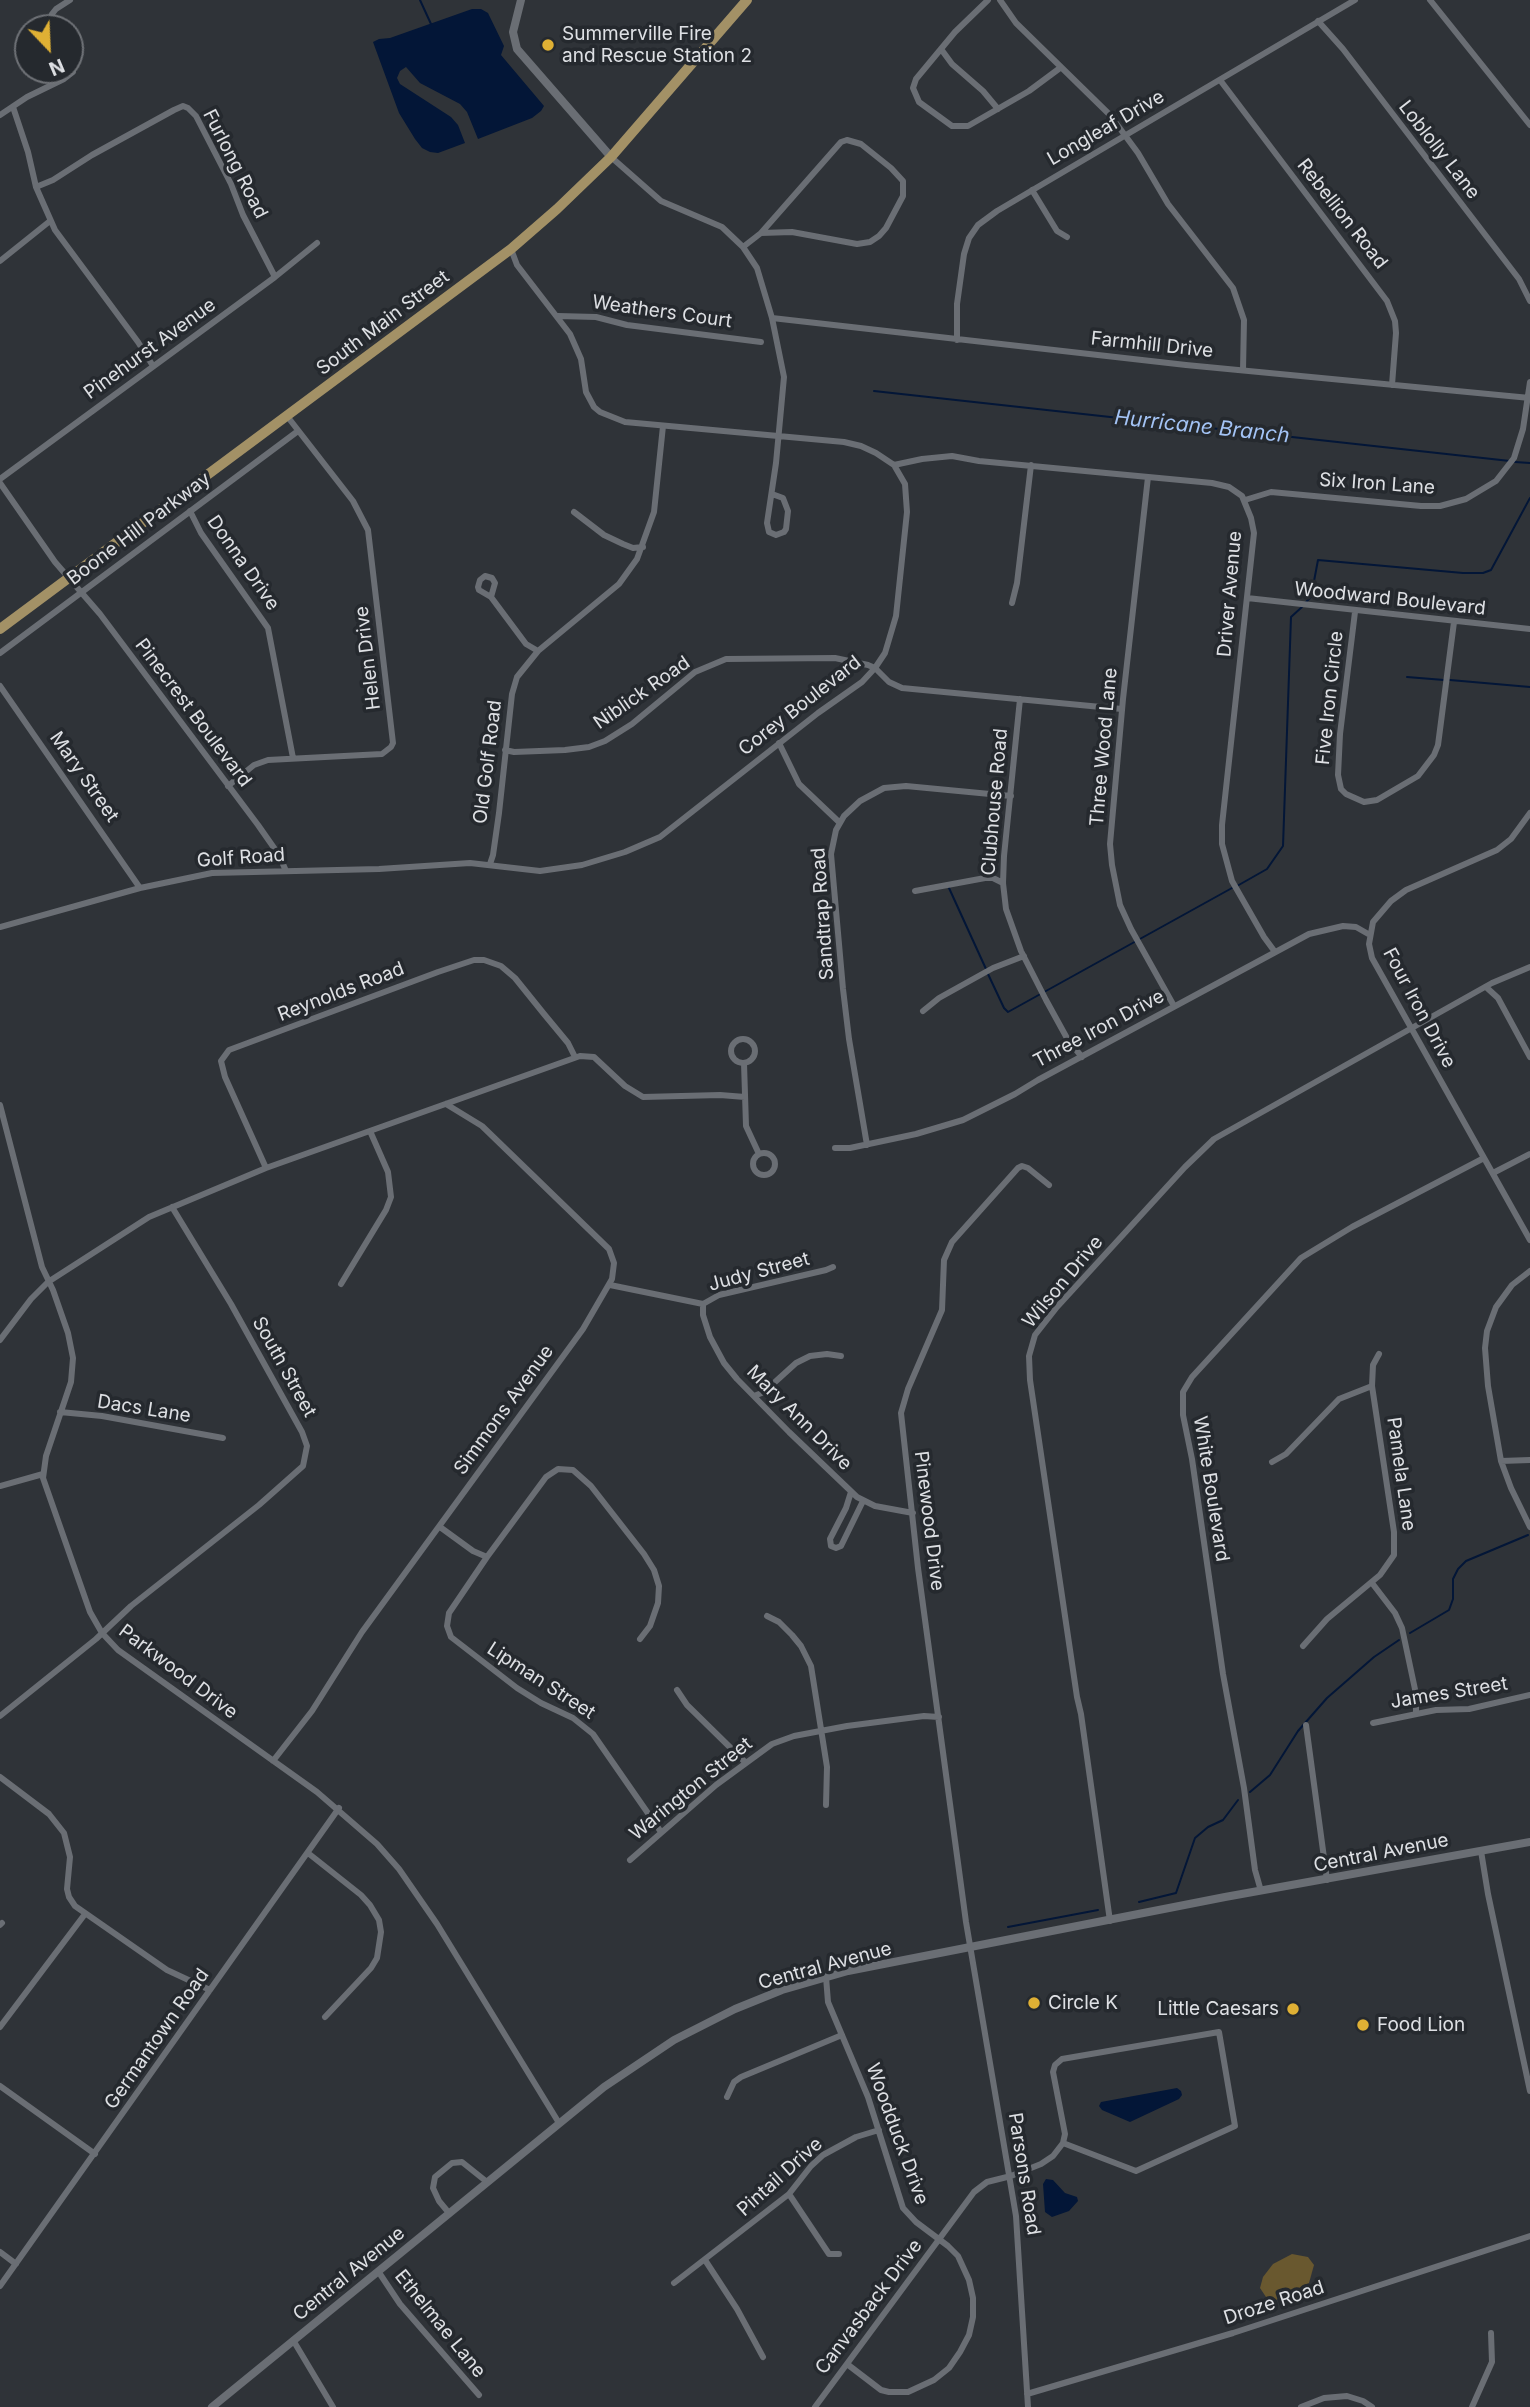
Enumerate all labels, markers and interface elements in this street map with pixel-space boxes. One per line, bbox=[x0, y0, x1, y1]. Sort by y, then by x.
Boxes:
north arrow bbox=[14, 14, 84, 84]
place label: Summerville Fire and Rescue Station 2 bbox=[562, 23, 752, 67]
marker: Summerville Fire and Rescue Station 2 bbox=[540, 37, 556, 53]
text: N bbox=[45, 54, 68, 80]
street label: Longleaf Drive bbox=[1044, 85, 1168, 171]
street label: Loblolly Lane bbox=[1393, 96, 1485, 204]
street label: Furlong Road bbox=[198, 106, 272, 222]
street label: Rebellion Road bbox=[1292, 154, 1392, 274]
street label: South Main Street bbox=[312, 266, 454, 380]
street label: Weathers Court bbox=[591, 291, 733, 333]
street label: Pinehurst Avenue bbox=[80, 294, 220, 404]
street label: Farmhill Drive bbox=[1090, 327, 1214, 363]
water label: Hurricane Branch bbox=[1113, 405, 1291, 449]
street label: Boone Hill Parkway bbox=[63, 468, 215, 590]
street label: Six Iron Lane bbox=[1318, 469, 1436, 499]
street label: Donna Drive bbox=[202, 511, 284, 615]
street label: Driver Avenue bbox=[1213, 530, 1247, 658]
street label: Woodward Boulevard bbox=[1293, 578, 1487, 620]
street label: Helen Drive bbox=[350, 605, 386, 711]
street label: Five Iron Circle bbox=[1312, 630, 1348, 766]
street label: Pinecrest Boulevard bbox=[130, 634, 256, 792]
street label: Niblick Road bbox=[590, 651, 694, 735]
street label: Corey Boulevard bbox=[734, 651, 866, 761]
street label: Three Wood Lane bbox=[1086, 667, 1122, 827]
street label: Old Golf Road bbox=[469, 699, 507, 825]
street label: Mary Street bbox=[45, 727, 123, 827]
street label: Clubhouse Road bbox=[977, 728, 1013, 876]
street label: Golf Road bbox=[196, 844, 286, 872]
street label: Sandtrap Road bbox=[807, 847, 839, 981]
street label: Four Iron Drive bbox=[1378, 944, 1460, 1072]
street label: Reynolds Road bbox=[275, 957, 407, 1027]
street label: Three Iron Drive bbox=[1030, 985, 1168, 1073]
street label: Wilson Drive bbox=[1018, 1231, 1108, 1333]
street label: Judy Street bbox=[706, 1248, 812, 1296]
street label: South Street bbox=[247, 1313, 321, 1421]
street label: Simmons Avenue bbox=[449, 1341, 559, 1479]
street label: Mary Ann Drive bbox=[742, 1361, 856, 1475]
street label: Dacs Lane bbox=[96, 1390, 192, 1428]
street label: White Boulevard bbox=[1188, 1415, 1234, 1563]
street label: Pamela Lane bbox=[1382, 1416, 1420, 1532]
street label: Pinewood Drive bbox=[909, 1450, 949, 1592]
street label: Parkwood Drive bbox=[114, 1620, 242, 1724]
street label: Lipman Street bbox=[483, 1638, 599, 1724]
street label: James Street bbox=[1389, 1672, 1509, 1714]
street label: Warington Street bbox=[625, 1733, 757, 1845]
street label: Central Avenue bbox=[1312, 1829, 1450, 1877]
street label: Central Avenue bbox=[756, 1937, 894, 1995]
street label: Germantown Road bbox=[100, 1964, 214, 2114]
place label: Circle K bbox=[1048, 1992, 1118, 2014]
marker: Circle K bbox=[1026, 1995, 1042, 2011]
place label: Little Caesars bbox=[1157, 1998, 1279, 2020]
marker: Little Caesars bbox=[1285, 2001, 1301, 2017]
place label: Food Lion bbox=[1377, 2014, 1465, 2036]
marker: Food Lion bbox=[1355, 2017, 1371, 2033]
street label: Woodduck Drive bbox=[861, 2060, 933, 2208]
street label: Parsons Road bbox=[1003, 2111, 1045, 2237]
street label: Pintail Drive bbox=[733, 2133, 827, 2221]
street label: Central Avenue bbox=[289, 2222, 409, 2326]
street label: Canvasback Drive bbox=[811, 2235, 927, 2379]
street label: Ethelmae Lane bbox=[390, 2266, 490, 2382]
street label: Droze Road bbox=[1221, 2276, 1327, 2330]

